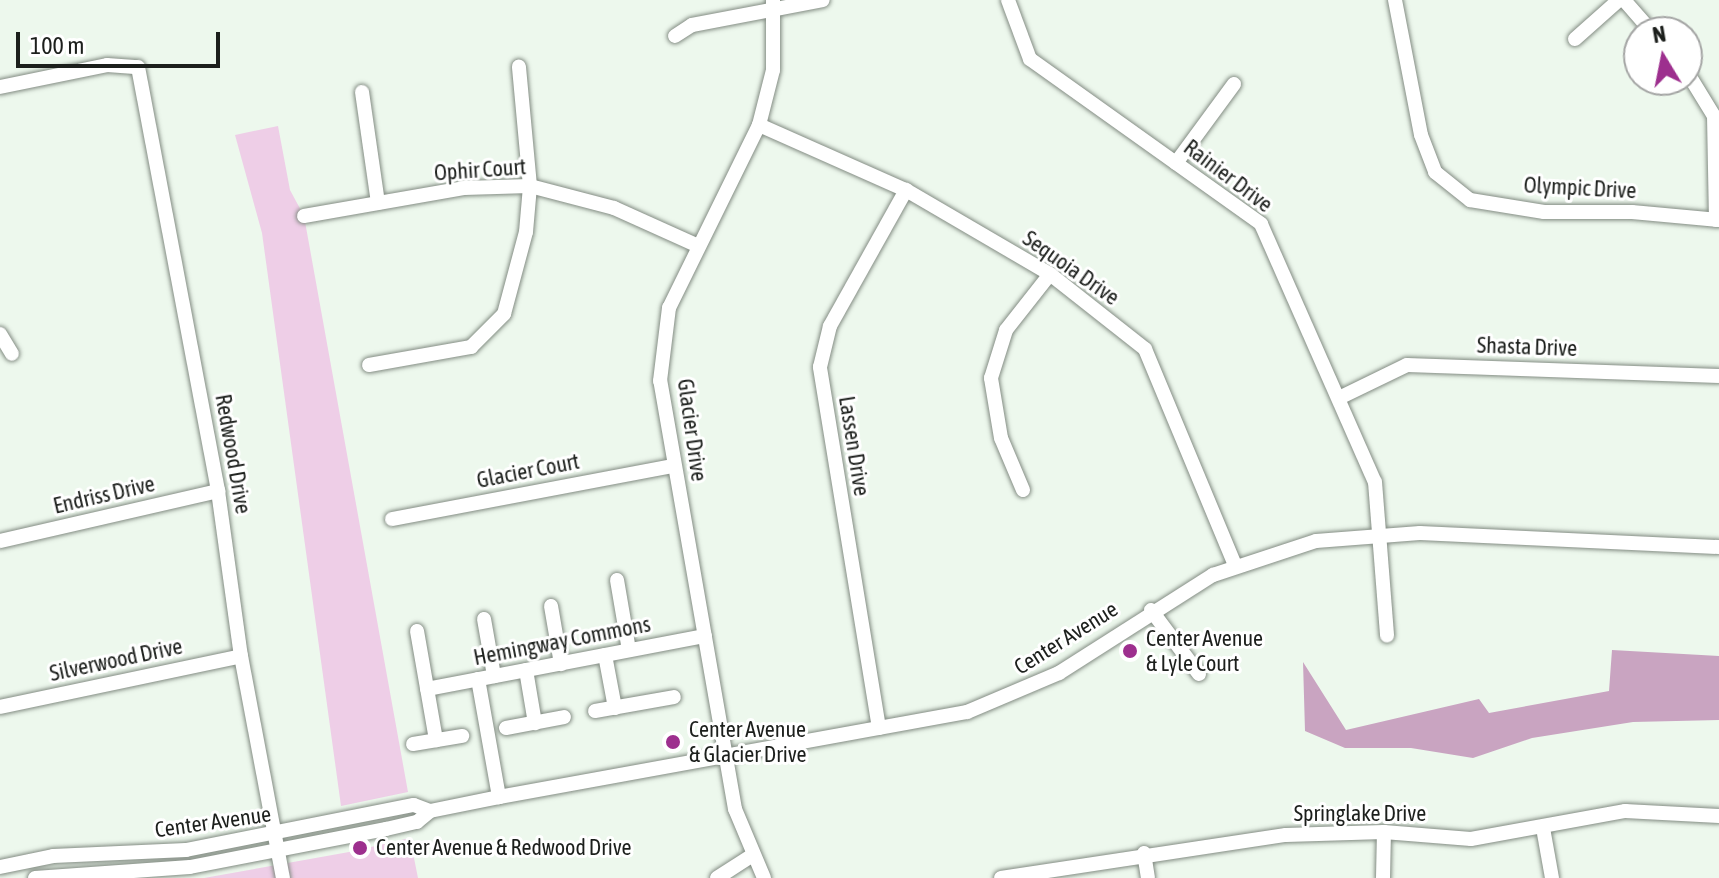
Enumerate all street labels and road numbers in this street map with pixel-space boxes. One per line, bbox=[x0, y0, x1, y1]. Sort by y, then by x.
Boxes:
street label: Rainier Drive bbox=[1178, 134, 1278, 218]
street label: Ophir Court bbox=[433, 154, 527, 186]
street label: Olympic Drive bbox=[1523, 172, 1637, 204]
street label: Sequoia Drive bbox=[1018, 225, 1124, 311]
street label: Shasta Drive bbox=[1476, 332, 1578, 362]
street label: Glacier Drive bbox=[672, 377, 712, 483]
street label: Redwood Drive bbox=[209, 392, 257, 516]
street label: Lassen Drive bbox=[833, 394, 875, 498]
street label: Glacier Court bbox=[474, 448, 582, 494]
street label: Endriss Drive bbox=[51, 471, 157, 519]
street label: Center Avenue bbox=[1009, 596, 1123, 680]
street label: Hemingway Commons bbox=[471, 611, 653, 671]
street label: Silverwood Drive bbox=[47, 633, 185, 687]
street label: Center Avenue bbox=[153, 801, 273, 843]
street label: Springlake Drive bbox=[1294, 801, 1426, 827]

